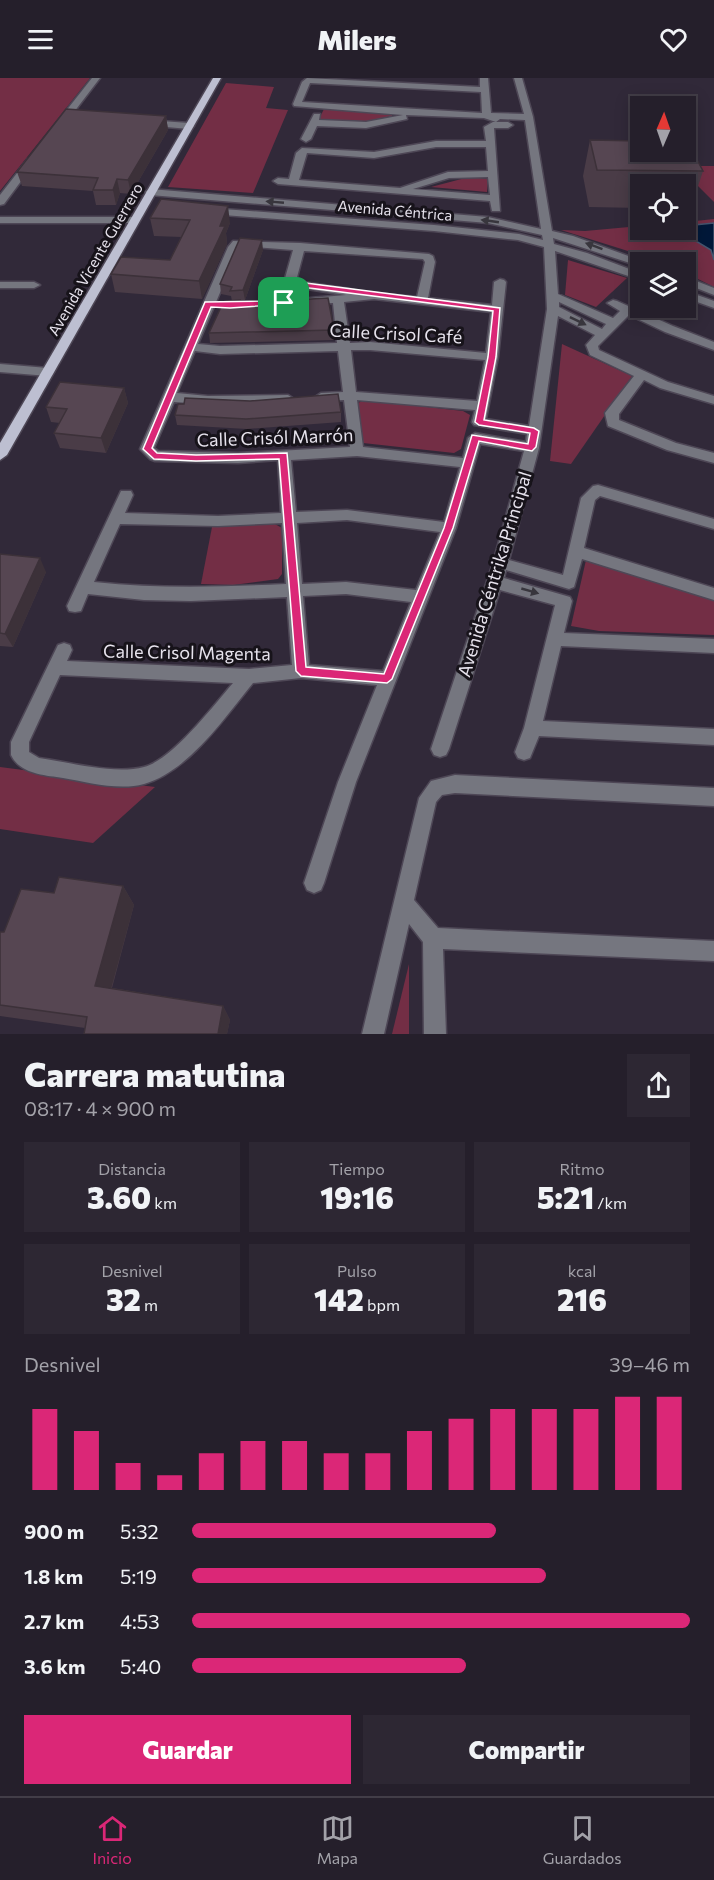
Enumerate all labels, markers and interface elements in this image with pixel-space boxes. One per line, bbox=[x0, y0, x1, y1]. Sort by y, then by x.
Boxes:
icon: menu bbox=[24, 23, 57, 56]
text: Milers bbox=[317, 23, 397, 56]
icon: heart bbox=[657, 23, 690, 56]
north arrow bbox=[630, 96, 696, 162]
map controls bbox=[630, 96, 696, 318]
button: locate bbox=[630, 174, 696, 240]
street label: Avenida Vicente Guerrero bbox=[44, 179, 146, 339]
street label: Avenida Céntrica bbox=[337, 196, 453, 224]
one-way arrow bbox=[265, 197, 284, 207]
one-way arrow bbox=[480, 216, 499, 225]
one-way arrow bbox=[585, 241, 603, 251]
button: layers bbox=[630, 252, 696, 318]
pin bbox=[258, 277, 309, 328]
icon: arrive bbox=[267, 286, 300, 319]
one-way arrow bbox=[569, 317, 586, 326]
street label: Calle Crisol Café bbox=[329, 319, 463, 347]
street label: Calle Crisól Marrón bbox=[196, 423, 354, 451]
street label: Avenida Céntrika Principal bbox=[452, 469, 536, 679]
one-way arrow bbox=[521, 587, 539, 596]
street label: Calle Crisol Magenta bbox=[103, 640, 271, 664]
text: Carrera matutina bbox=[24, 1053, 285, 1094]
button: share bbox=[627, 1054, 690, 1117]
text: 08:17 · 4 × 900 m bbox=[24, 1096, 176, 1120]
text: Distancia bbox=[98, 1159, 166, 1178]
text: Tiempo bbox=[329, 1159, 385, 1178]
text: Ritmo bbox=[560, 1159, 604, 1178]
text: 3.60 bbox=[87, 1178, 151, 1215]
text: 19:16 bbox=[320, 1178, 394, 1215]
text: 5:21 bbox=[537, 1178, 594, 1215]
text: km bbox=[151, 1193, 177, 1212]
text: /km bbox=[594, 1193, 627, 1212]
text: Desnivel bbox=[101, 1261, 163, 1280]
text: Pulso bbox=[337, 1261, 377, 1280]
text: kcal bbox=[568, 1261, 596, 1280]
text: 32 bbox=[106, 1280, 141, 1317]
text: 142 bbox=[314, 1280, 364, 1317]
text: 216 bbox=[557, 1280, 607, 1317]
text: m bbox=[141, 1295, 158, 1314]
text: bpm bbox=[364, 1295, 400, 1314]
text: Desnivel bbox=[24, 1352, 101, 1376]
text: 39–46 m bbox=[609, 1352, 690, 1376]
text: 900 m bbox=[24, 1519, 84, 1543]
text: 5:32 bbox=[120, 1519, 159, 1543]
text: 1.8 km bbox=[24, 1564, 83, 1588]
text: 5:19 bbox=[120, 1564, 157, 1588]
text: 2.7 km bbox=[24, 1609, 84, 1633]
text: 4:53 bbox=[120, 1609, 160, 1633]
text: 3.6 km bbox=[24, 1654, 85, 1678]
text: 5:40 bbox=[120, 1654, 161, 1678]
button: Guardar bbox=[24, 1715, 351, 1784]
button: Compartir bbox=[363, 1715, 690, 1784]
tab: Inicio bbox=[92, 1812, 132, 1867]
tab: Mapa bbox=[317, 1812, 358, 1867]
tab: Guardados bbox=[543, 1812, 622, 1867]

